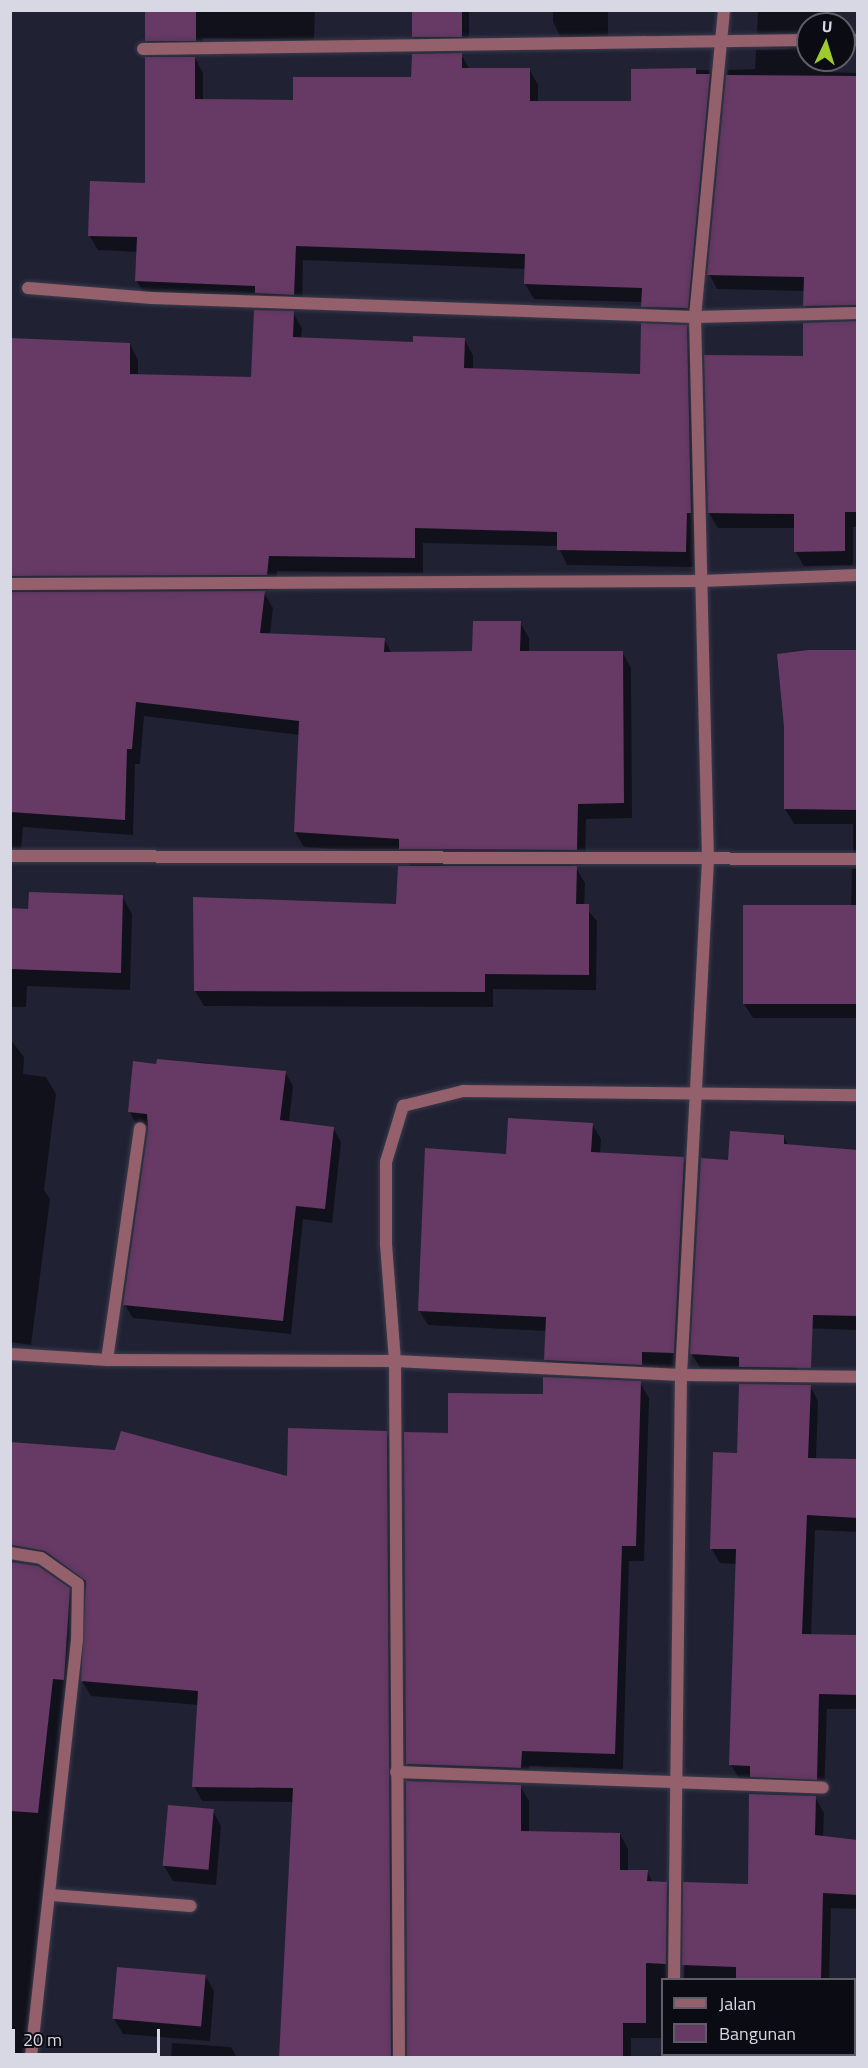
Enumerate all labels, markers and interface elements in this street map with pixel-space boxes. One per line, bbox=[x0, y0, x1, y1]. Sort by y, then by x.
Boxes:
north arrow bbox=[796, 12, 856, 72]
text: U bbox=[821, 14, 833, 38]
legend bbox=[661, 1978, 856, 2056]
text: Jalan bbox=[719, 1990, 756, 2017]
scale bar bbox=[15, 2017, 164, 2055]
text: Bangunan bbox=[719, 2020, 796, 2047]
text: 20 m bbox=[23, 2026, 62, 2053]

